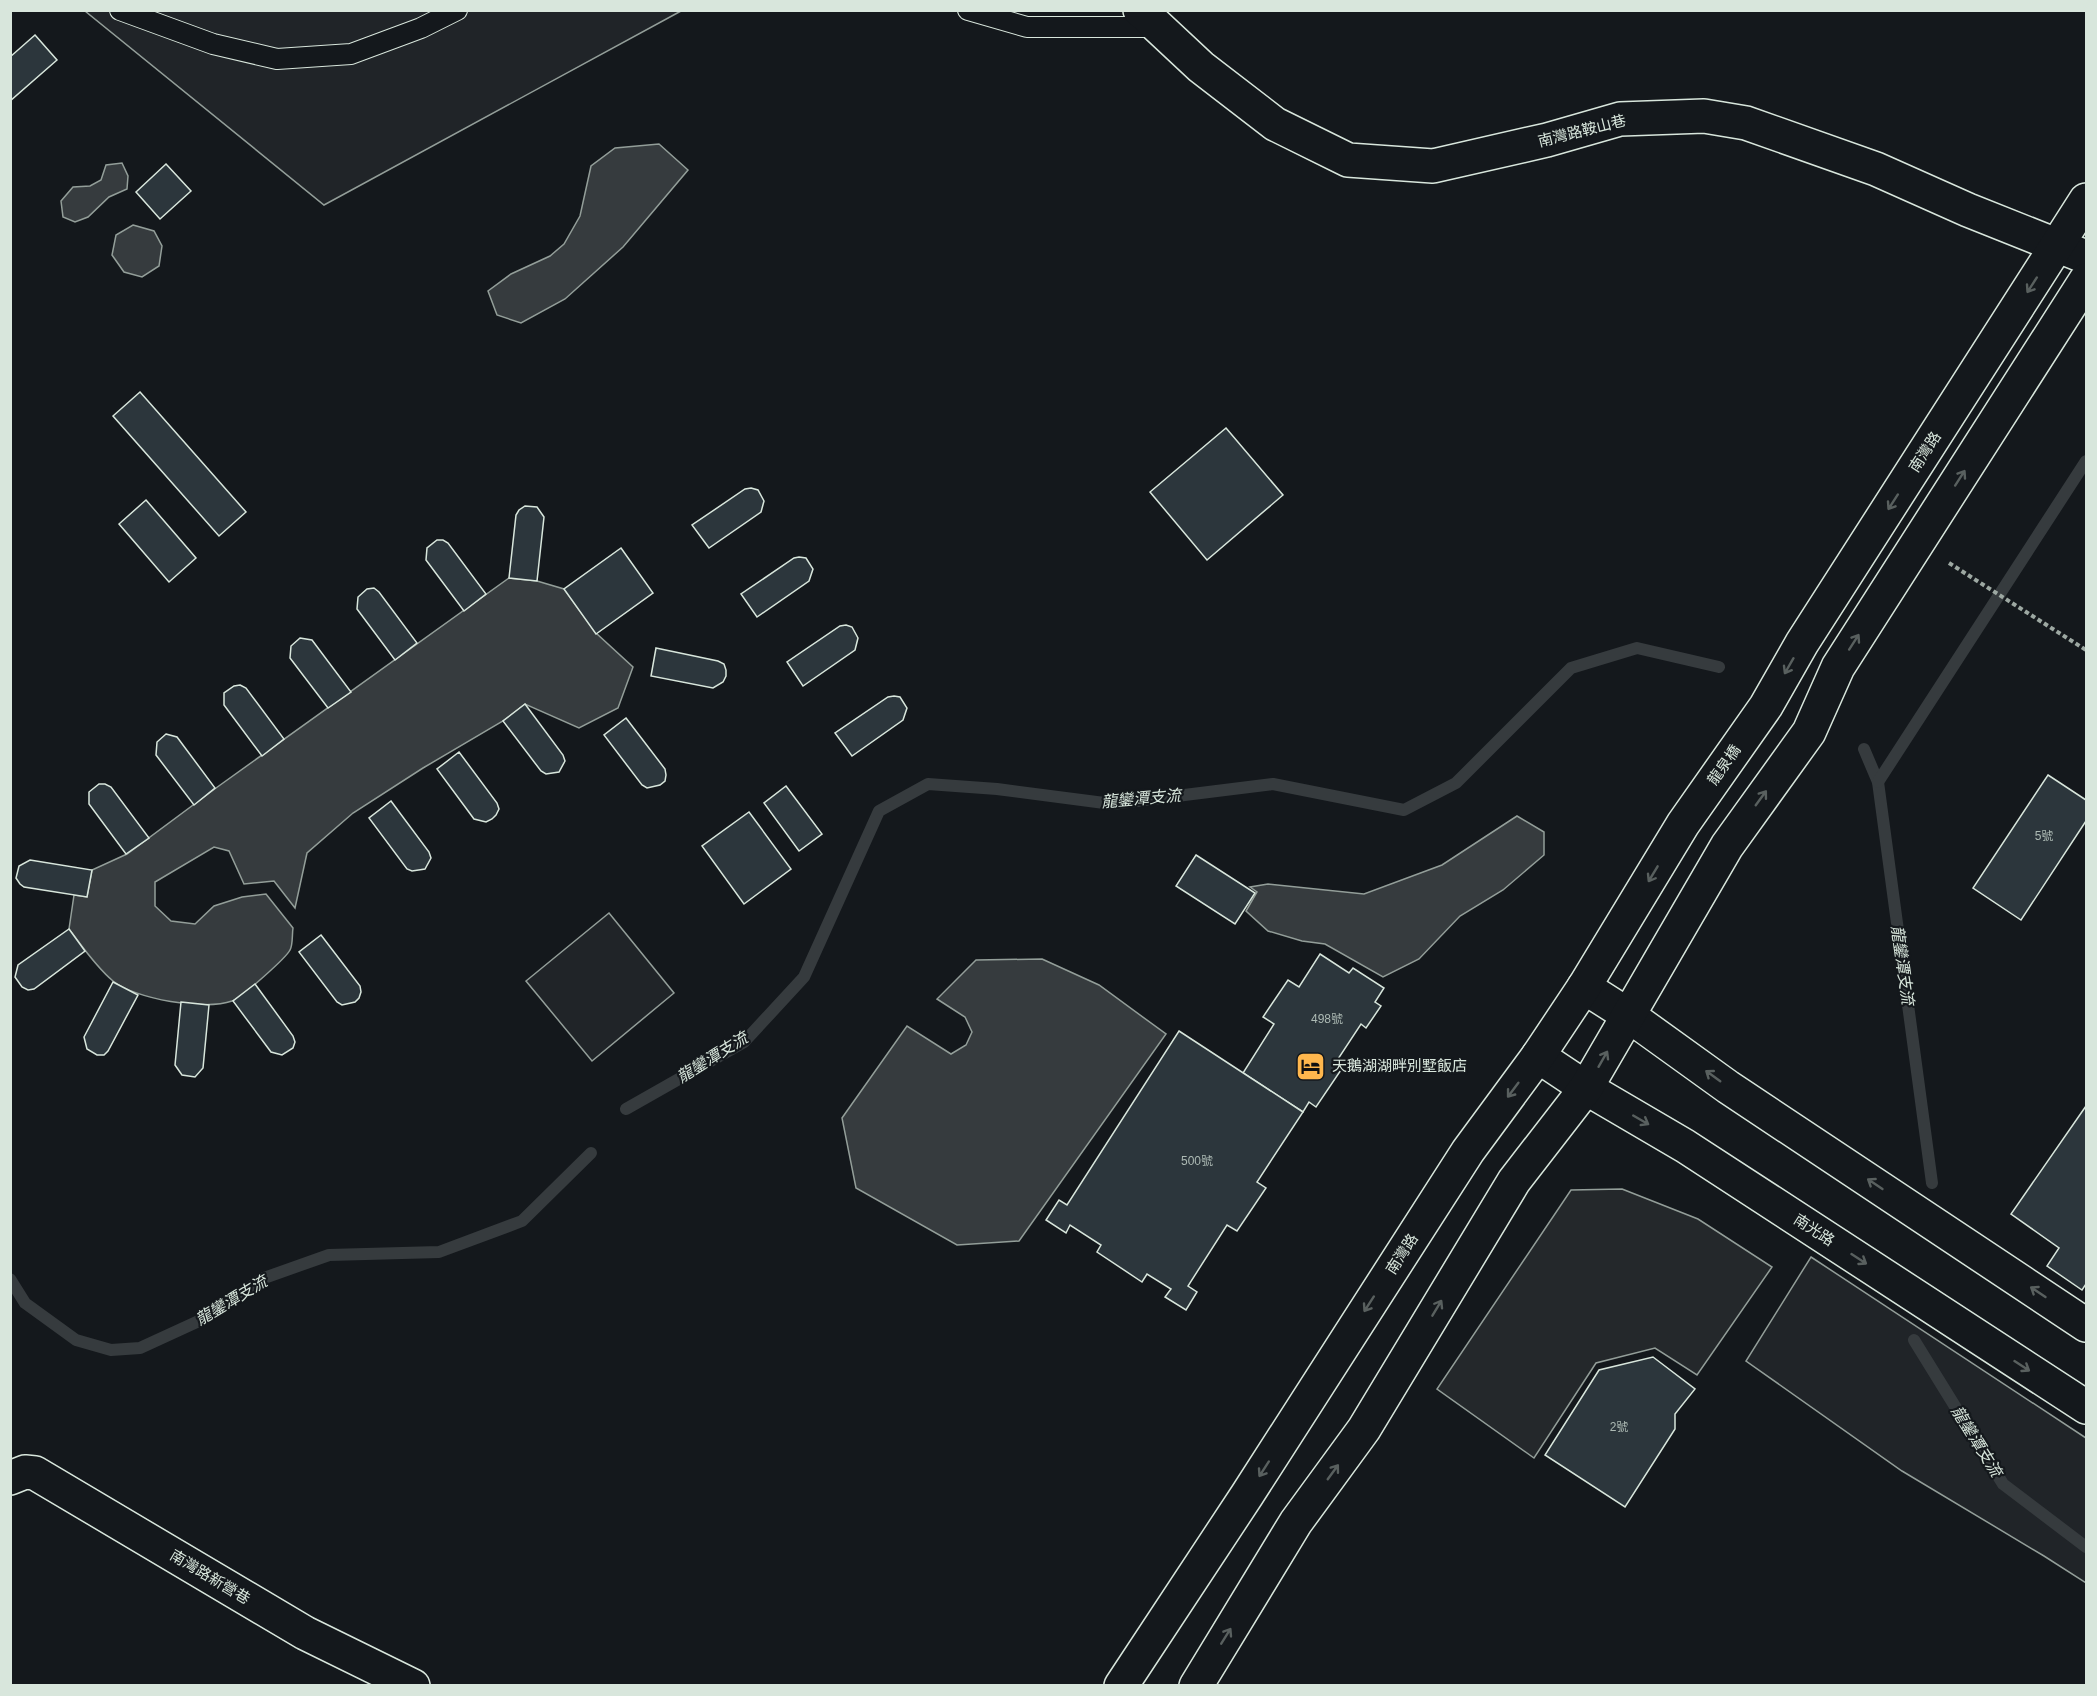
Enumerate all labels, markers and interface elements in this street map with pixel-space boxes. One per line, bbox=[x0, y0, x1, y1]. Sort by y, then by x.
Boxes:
street label: 南灣路鞍山巷 bbox=[1536, 111, 1628, 150]
one-way arrow bbox=[2026, 276, 2038, 292]
street label: 南灣路 bbox=[1905, 428, 1944, 475]
one-way arrow bbox=[1954, 470, 1966, 487]
one-way arrow bbox=[1887, 493, 1899, 510]
one-way arrow bbox=[1849, 634, 1861, 651]
one-way arrow bbox=[1782, 658, 1794, 675]
street label: 龍泉橋 bbox=[1704, 741, 1743, 788]
water label: 龍鑾潭支流 bbox=[1100, 786, 1184, 810]
one-way arrow bbox=[1755, 791, 1767, 807]
house number: 5號 bbox=[2035, 829, 2053, 843]
one-way arrow bbox=[1646, 865, 1658, 882]
water label: 龍鑾潭支流 bbox=[1889, 924, 1917, 1008]
house number: 498號 bbox=[1311, 1012, 1343, 1026]
water label: 龍鑾潭支流 bbox=[674, 1028, 752, 1086]
hotel icon: 天鵝湖湖畔別墅飯店 bbox=[1295, 1050, 1327, 1082]
one-way arrow bbox=[1598, 1050, 1609, 1068]
place label: 天鵝湖湖畔別墅飯店 bbox=[1332, 1057, 1467, 1074]
one-way arrow bbox=[1706, 1070, 1722, 1082]
one-way arrow bbox=[1507, 1082, 1519, 1098]
one-way arrow bbox=[1633, 1115, 1650, 1127]
house number: 500號 bbox=[1181, 1154, 1213, 1168]
one-way arrow bbox=[1868, 1178, 1884, 1190]
street label: 南光路 bbox=[1791, 1210, 1838, 1249]
street label: 南灣路 bbox=[1382, 1230, 1421, 1277]
one-way arrow bbox=[1850, 1254, 1867, 1266]
water label: 龍鑾潭支流 bbox=[193, 1272, 272, 1328]
one-way arrow bbox=[2030, 1286, 2047, 1298]
one-way arrow bbox=[1363, 1296, 1376, 1313]
one-way arrow bbox=[1432, 1300, 1444, 1317]
one-way arrow bbox=[2013, 1360, 2030, 1372]
water label: 龍鑾潭支流 bbox=[1948, 1403, 2006, 1481]
house number: 2號 bbox=[1610, 1420, 1628, 1434]
one-way arrow bbox=[1258, 1460, 1270, 1477]
one-way arrow bbox=[1327, 1465, 1339, 1481]
street label: 南灣路新營巷 bbox=[167, 1546, 253, 1607]
one-way arrow bbox=[1221, 1628, 1233, 1645]

